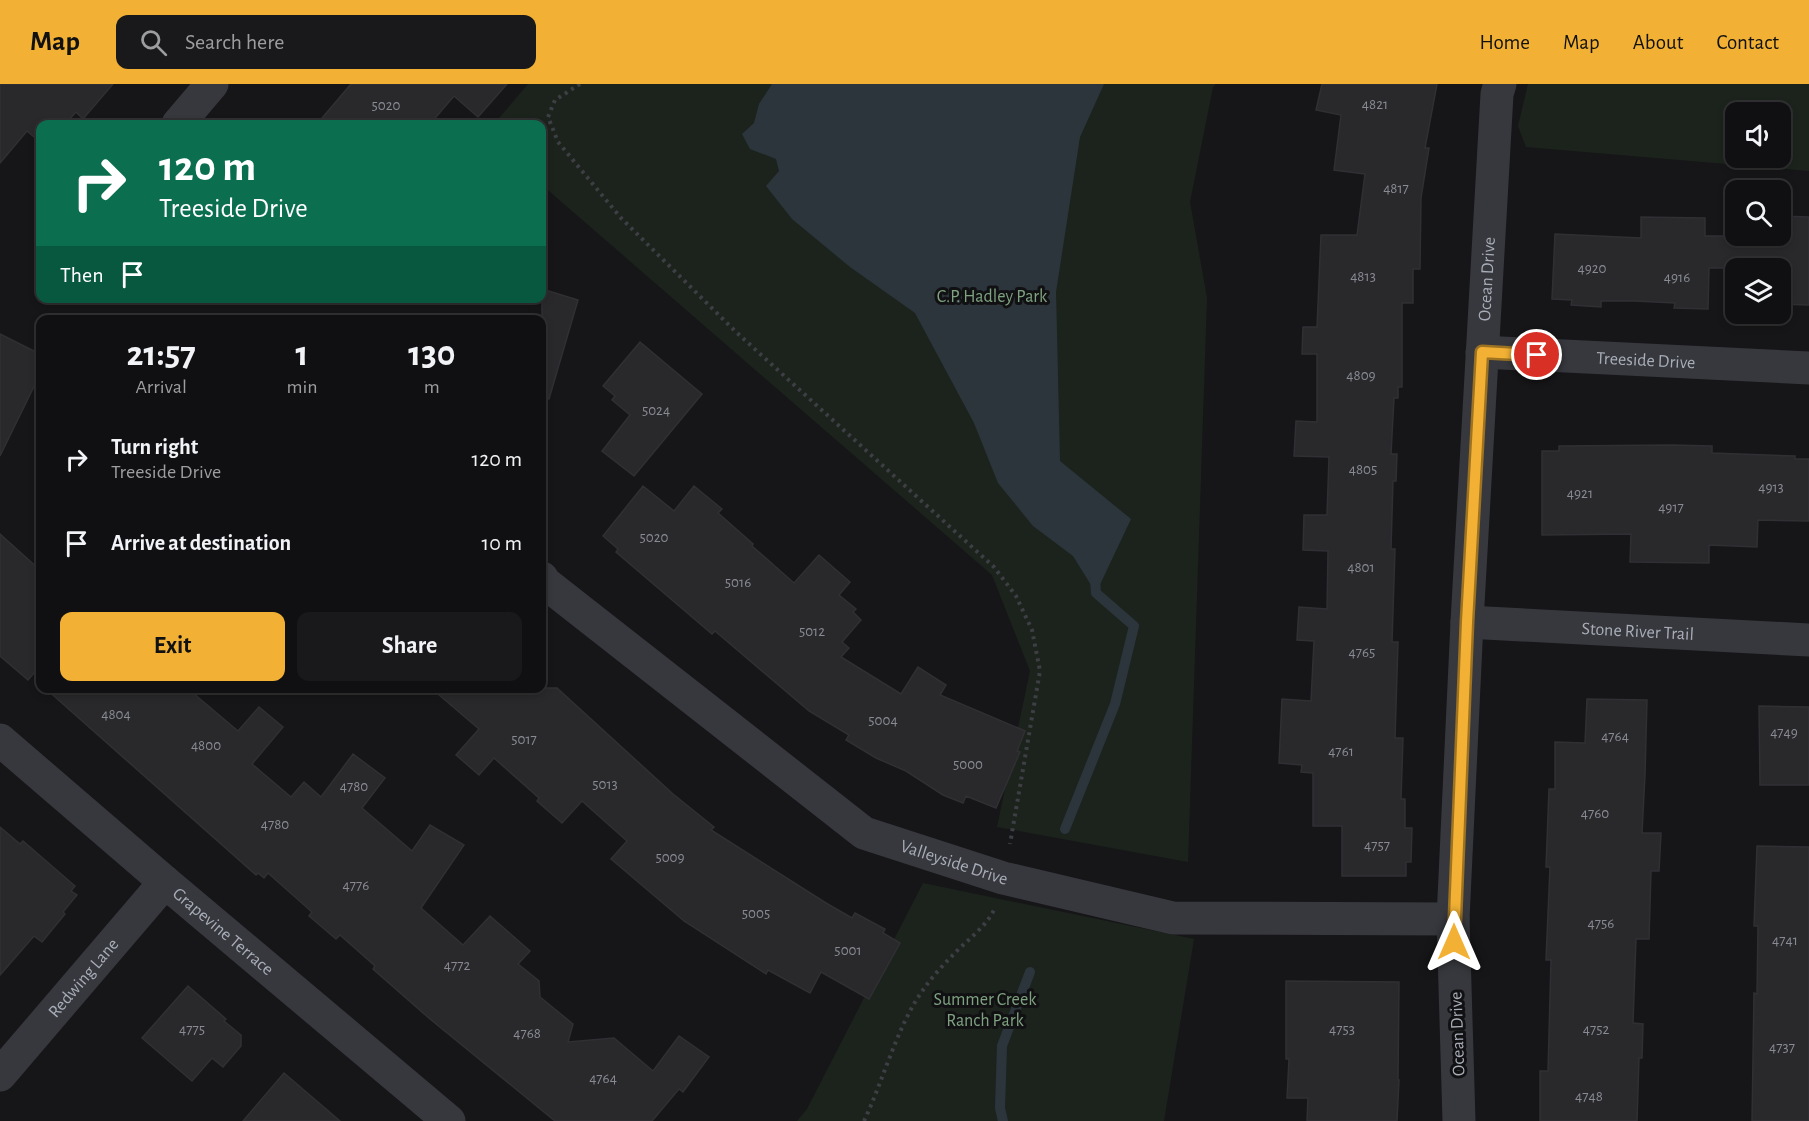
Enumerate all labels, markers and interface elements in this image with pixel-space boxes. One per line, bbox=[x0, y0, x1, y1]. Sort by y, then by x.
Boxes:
search box bbox=[116, 15, 536, 69]
icon: search bbox=[137, 26, 170, 59]
text: Map bbox=[30, 28, 80, 56]
text: Search here bbox=[185, 31, 284, 53]
text: Home bbox=[1479, 32, 1530, 53]
text: Map bbox=[1563, 32, 1600, 53]
text: About bbox=[1633, 32, 1683, 53]
text: Contact bbox=[1716, 32, 1779, 53]
house number: 4821 bbox=[1362, 97, 1388, 112]
house number: 5020 bbox=[372, 98, 401, 113]
map controls bbox=[1725, 102, 1791, 324]
button: sound bbox=[1725, 102, 1791, 168]
icon: right bbox=[60, 144, 138, 222]
text: 120 m bbox=[159, 146, 256, 188]
button: search bbox=[1725, 180, 1791, 246]
house number: 4817 bbox=[1383, 181, 1409, 196]
text: Treeside Drive bbox=[159, 195, 308, 222]
street label: Ocean Drive bbox=[1476, 236, 1499, 322]
icon: arrive bbox=[116, 258, 149, 291]
button: layers bbox=[1725, 258, 1791, 324]
house number: 4920 bbox=[1577, 261, 1607, 276]
text: Then bbox=[60, 264, 104, 286]
house number: 4813 bbox=[1350, 269, 1376, 284]
house number: 4916 bbox=[1664, 270, 1690, 285]
park label: C.P. Hadley Park bbox=[937, 288, 1048, 306]
pin bbox=[1511, 329, 1562, 380]
text: 21:57 bbox=[127, 336, 196, 372]
text: 1 bbox=[296, 336, 308, 372]
text: 130 bbox=[408, 336, 455, 372]
icon: arrive bbox=[1520, 338, 1553, 371]
street label: Treeside Drive bbox=[1596, 350, 1696, 372]
house number: 4809 bbox=[1346, 368, 1376, 383]
text: Arrival bbox=[136, 377, 187, 397]
text: min bbox=[286, 377, 318, 397]
text: m bbox=[424, 377, 440, 397]
house number: 5024 bbox=[642, 403, 670, 418]
text: Turn right bbox=[111, 436, 198, 458]
icon: right bbox=[60, 443, 93, 476]
text: 120 m bbox=[472, 448, 522, 470]
text: Treeside Drive bbox=[111, 462, 221, 482]
house number: 4805 bbox=[1349, 462, 1377, 477]
house number: 4913 bbox=[1758, 480, 1784, 495]
house number: 4921 bbox=[1567, 486, 1593, 501]
house number: 4917 bbox=[1658, 500, 1684, 515]
icon: arrive bbox=[60, 527, 93, 560]
house number: 5020 bbox=[640, 530, 669, 545]
text: Arrive at destination bbox=[111, 532, 291, 554]
text: 10 m bbox=[482, 532, 522, 554]
house number: 4801 bbox=[1347, 560, 1375, 575]
house number: 5016 bbox=[725, 575, 751, 590]
button: Exit bbox=[60, 612, 285, 681]
button: Share bbox=[297, 612, 522, 681]
street label: Stone River Trail bbox=[1581, 620, 1694, 644]
house number: 5012 bbox=[799, 624, 825, 639]
house number: 4765 bbox=[1349, 645, 1375, 660]
house number: 4804 bbox=[101, 707, 131, 722]
house number: 5004 bbox=[868, 713, 898, 728]
house number: 4749 bbox=[1770, 725, 1798, 740]
house number: 4764 bbox=[1601, 729, 1629, 744]
house number: 5017 bbox=[511, 732, 537, 747]
house number: 4800 bbox=[191, 738, 221, 753]
house number: 4761 bbox=[1328, 744, 1354, 759]
house number: 5000 bbox=[953, 757, 983, 772]
house number: 5013 bbox=[592, 777, 618, 792]
house number: 4780 bbox=[340, 779, 368, 794]
house number: 4760 bbox=[1581, 806, 1609, 821]
house number: 4780 bbox=[261, 817, 289, 832]
street label: Valleyside Drive bbox=[898, 837, 1009, 889]
house number: 4757 bbox=[1364, 838, 1390, 853]
house number: 5009 bbox=[655, 850, 685, 865]
house number: 4776 bbox=[343, 878, 369, 893]
street label: Grapevine Terrace bbox=[169, 885, 277, 979]
house number: 5005 bbox=[742, 906, 770, 921]
position arrow bbox=[1422, 910, 1486, 974]
house number: 4756 bbox=[1588, 916, 1614, 931]
house number: 4741 bbox=[1772, 933, 1798, 948]
street label: Redwing Lane bbox=[45, 935, 123, 1021]
house number: 5001 bbox=[834, 943, 862, 958]
house number: 4772 bbox=[444, 958, 470, 973]
park label: Summer Creek Ranch Park bbox=[934, 991, 1037, 1030]
street label: Ocean Drive bbox=[1448, 991, 1468, 1077]
house number: 4775 bbox=[179, 1022, 205, 1037]
house number: 4753 bbox=[1329, 1022, 1355, 1037]
house number: 4752 bbox=[1583, 1022, 1609, 1037]
house number: 4768 bbox=[513, 1026, 541, 1041]
house number: 4737 bbox=[1769, 1040, 1795, 1055]
house number: 4764 bbox=[589, 1071, 617, 1086]
house number: 4748 bbox=[1575, 1089, 1603, 1104]

